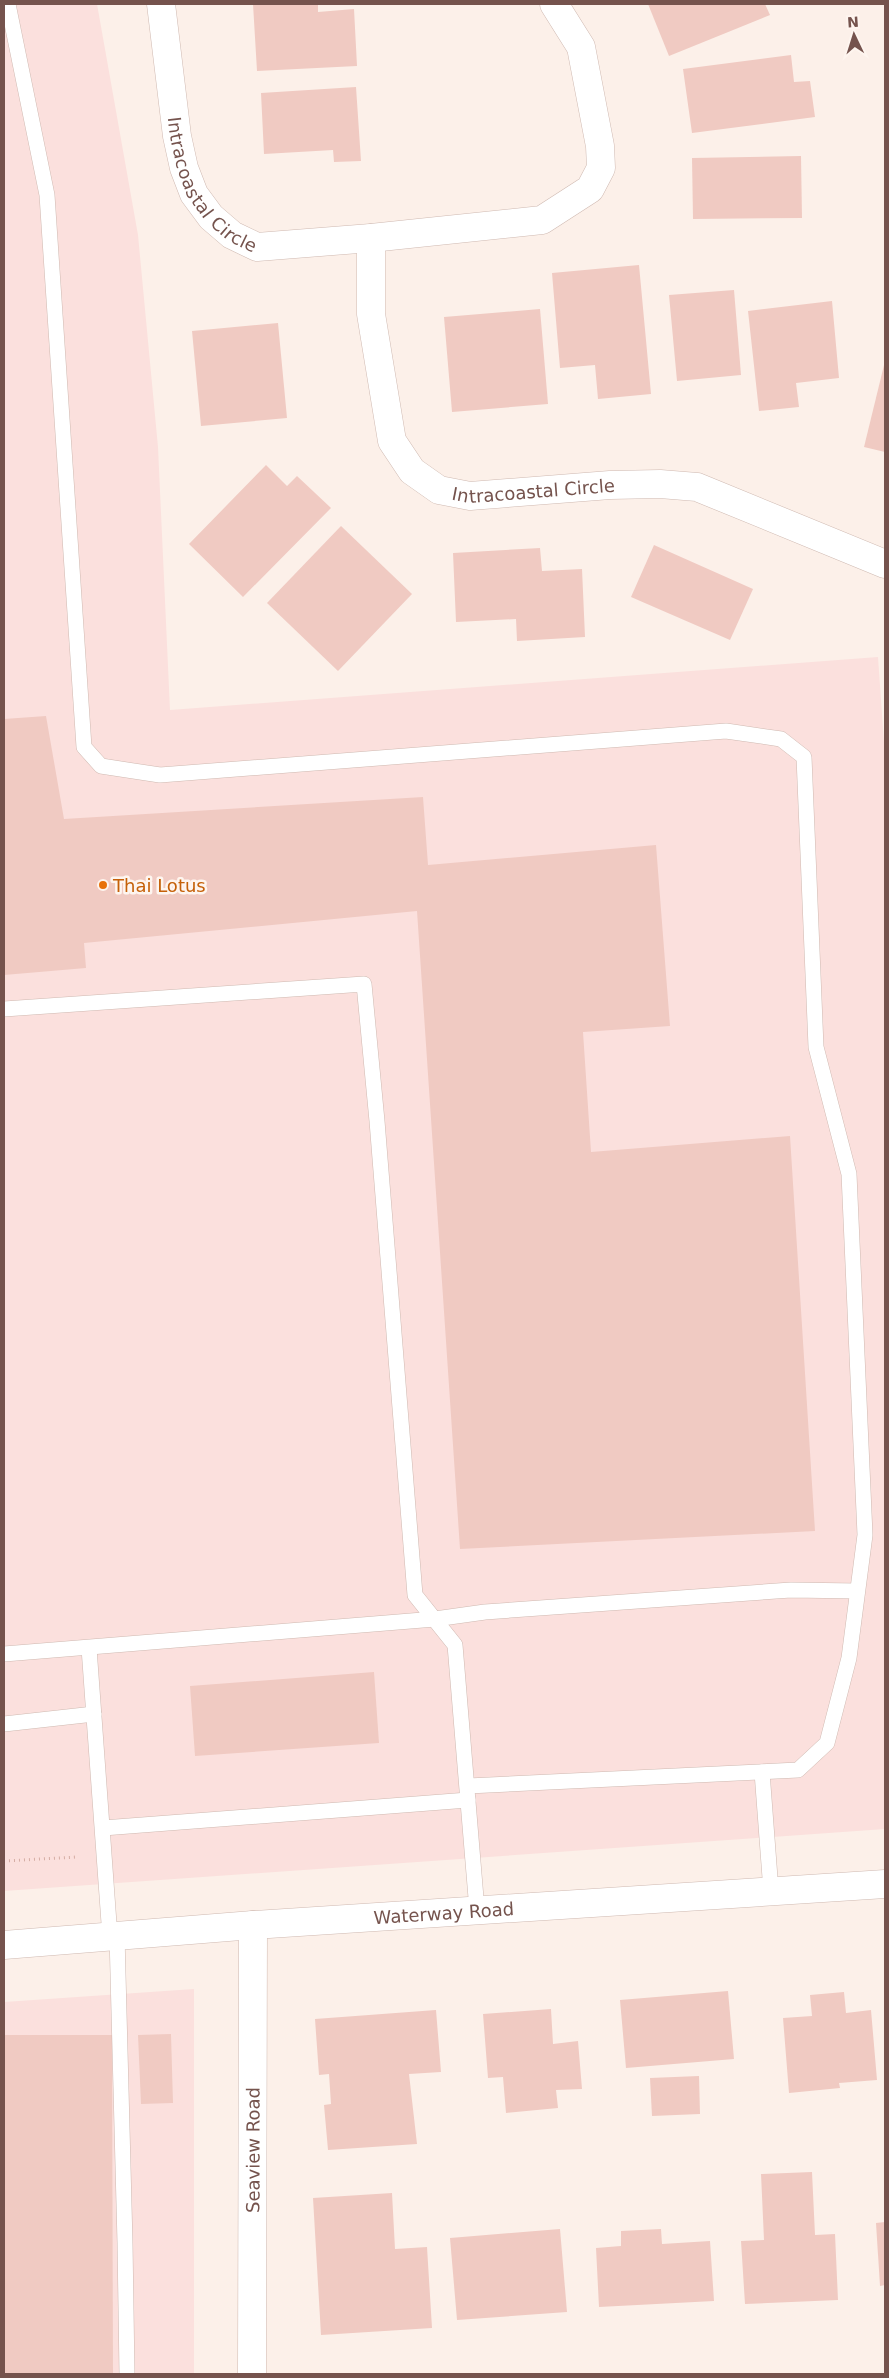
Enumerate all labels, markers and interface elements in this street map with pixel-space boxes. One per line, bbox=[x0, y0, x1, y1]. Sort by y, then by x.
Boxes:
north arrow bbox=[829, 10, 879, 60]
text: N bbox=[847, 14, 859, 30]
street label: Intracoastal Circle bbox=[164, 115, 261, 256]
street label: Intracoastal Circle bbox=[450, 474, 616, 507]
place label: Thai Lotus bbox=[112, 875, 206, 896]
marker: Thai Lotus bbox=[97, 879, 109, 891]
street label: Waterway Road bbox=[373, 1898, 515, 1928]
street label: Seaview Road bbox=[242, 2087, 263, 2213]

